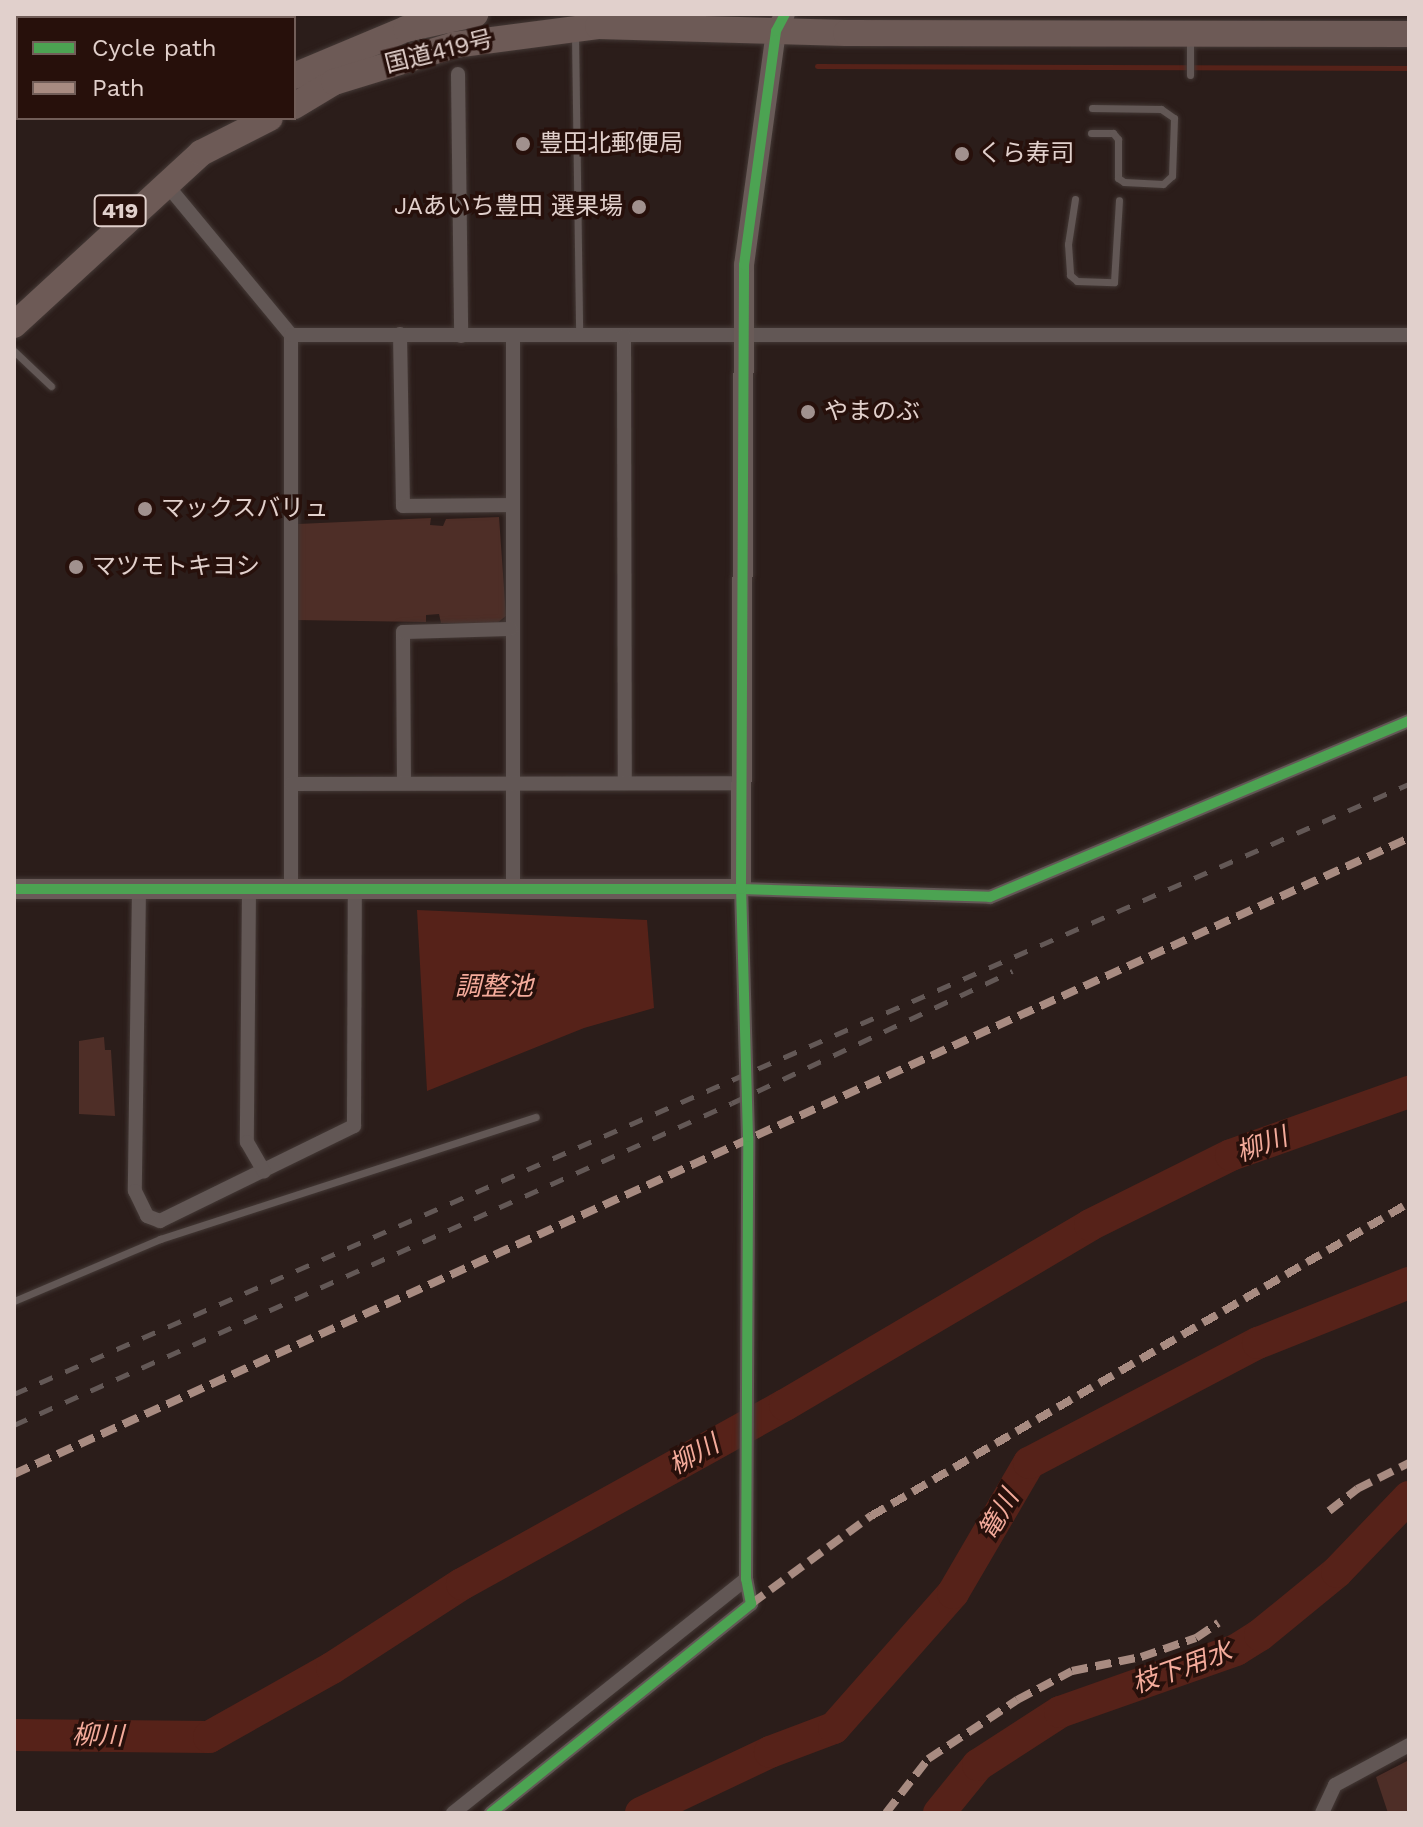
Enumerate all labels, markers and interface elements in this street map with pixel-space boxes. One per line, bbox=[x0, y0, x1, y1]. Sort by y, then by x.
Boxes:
legend bbox=[16, 16, 296, 120]
street label: 国道419号 bbox=[382, 25, 496, 79]
text: Cycle path bbox=[92, 34, 217, 62]
text: Path bbox=[92, 74, 145, 102]
place label: 豊田北郵便局 bbox=[539, 130, 683, 158]
marker: 豊田北郵便局 bbox=[514, 135, 532, 153]
place label: くら寿司 bbox=[978, 140, 1074, 168]
marker: くら寿司 bbox=[953, 145, 971, 163]
road number: 419 bbox=[92, 193, 148, 229]
place label: JAあいち豊田 選果場 bbox=[394, 193, 623, 221]
marker: JAあいち豊田 選果場 bbox=[630, 198, 648, 216]
place label: やまのぶ bbox=[824, 398, 920, 426]
marker: やまのぶ bbox=[799, 403, 817, 421]
place label: マックスバリュ bbox=[161, 495, 329, 523]
marker: マックスバリュ bbox=[136, 500, 154, 518]
place label: マツモトキヨシ bbox=[92, 553, 260, 581]
marker: マツモトキヨシ bbox=[67, 558, 85, 576]
water label: 調整池 bbox=[455, 971, 533, 1003]
water label: 柳川 bbox=[1232, 1121, 1292, 1169]
water label: 柳川 bbox=[664, 1429, 724, 1481]
water label: 篭川 bbox=[972, 1485, 1026, 1545]
water label: 枝下用水 bbox=[1128, 1636, 1236, 1700]
water label: 柳川 bbox=[72, 1720, 124, 1752]

